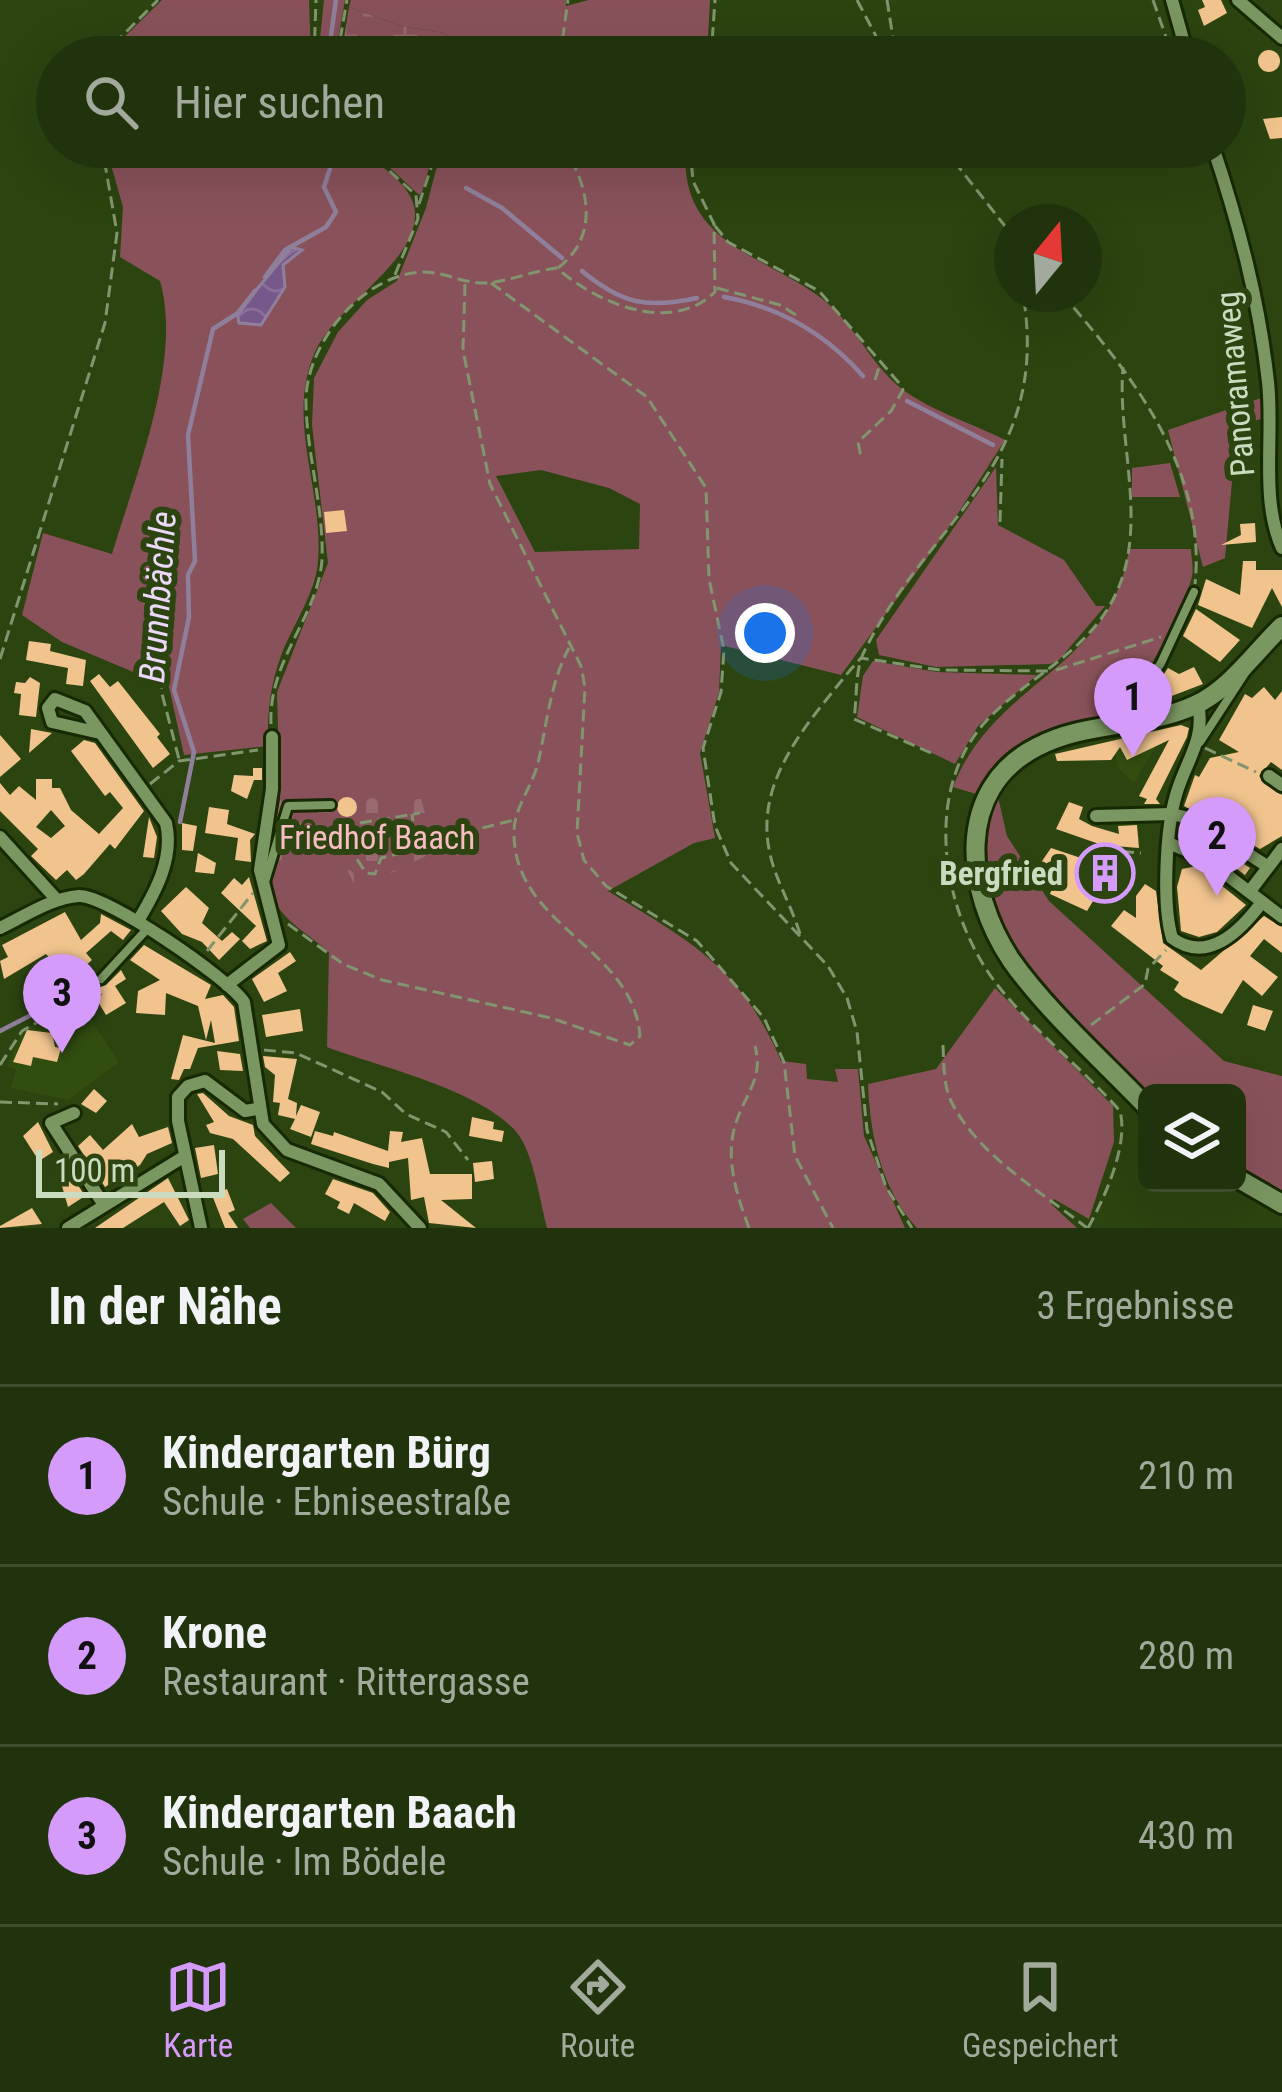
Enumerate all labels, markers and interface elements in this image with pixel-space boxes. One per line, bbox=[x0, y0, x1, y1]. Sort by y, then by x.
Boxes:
search box bbox=[36, 36, 1246, 168]
icon: search bbox=[78, 69, 144, 135]
text: Hier suchen bbox=[174, 76, 385, 129]
north arrow bbox=[994, 204, 1102, 312]
street label: Panoramaweg bbox=[1207, 290, 1263, 478]
water label: Brunnbächle bbox=[131, 510, 185, 684]
your location bbox=[735, 603, 795, 663]
pin: 1 bbox=[1094, 658, 1172, 757]
pin: 2 bbox=[1178, 797, 1256, 896]
park label: Friedhof Baach bbox=[279, 818, 475, 857]
building icon: Bergfried bbox=[1074, 842, 1136, 904]
place label: Bergfried bbox=[939, 854, 1063, 893]
pin: 3 bbox=[23, 954, 101, 1053]
map controls bbox=[1138, 1084, 1246, 1192]
button: layers bbox=[1138, 1084, 1246, 1192]
scale bar bbox=[36, 1144, 225, 1197]
text: 100 m bbox=[54, 1151, 135, 1190]
text: In der Nähe bbox=[48, 1277, 282, 1336]
text: 3 Ergebnisse bbox=[1036, 1283, 1234, 1329]
text: Kindergarten Bürg bbox=[162, 1426, 491, 1479]
text: 1 bbox=[77, 1453, 97, 1499]
text: 210 m bbox=[1138, 1453, 1234, 1499]
text: Schule · Ebniseestraße bbox=[162, 1479, 511, 1525]
text: Krone bbox=[162, 1606, 267, 1659]
text: 2 bbox=[77, 1633, 97, 1679]
text: 280 m bbox=[1138, 1633, 1234, 1679]
text: Restaurant · Rittergasse bbox=[162, 1659, 530, 1705]
text: Kindergarten Baach bbox=[162, 1786, 517, 1839]
text: 3 bbox=[77, 1813, 97, 1859]
text: 430 m bbox=[1138, 1813, 1234, 1859]
text: Schule · Im Bödele bbox=[162, 1839, 446, 1885]
tab: Karte bbox=[163, 1954, 233, 2065]
tab: Route bbox=[560, 1954, 635, 2065]
tab: Gespeichert bbox=[962, 1954, 1119, 2065]

